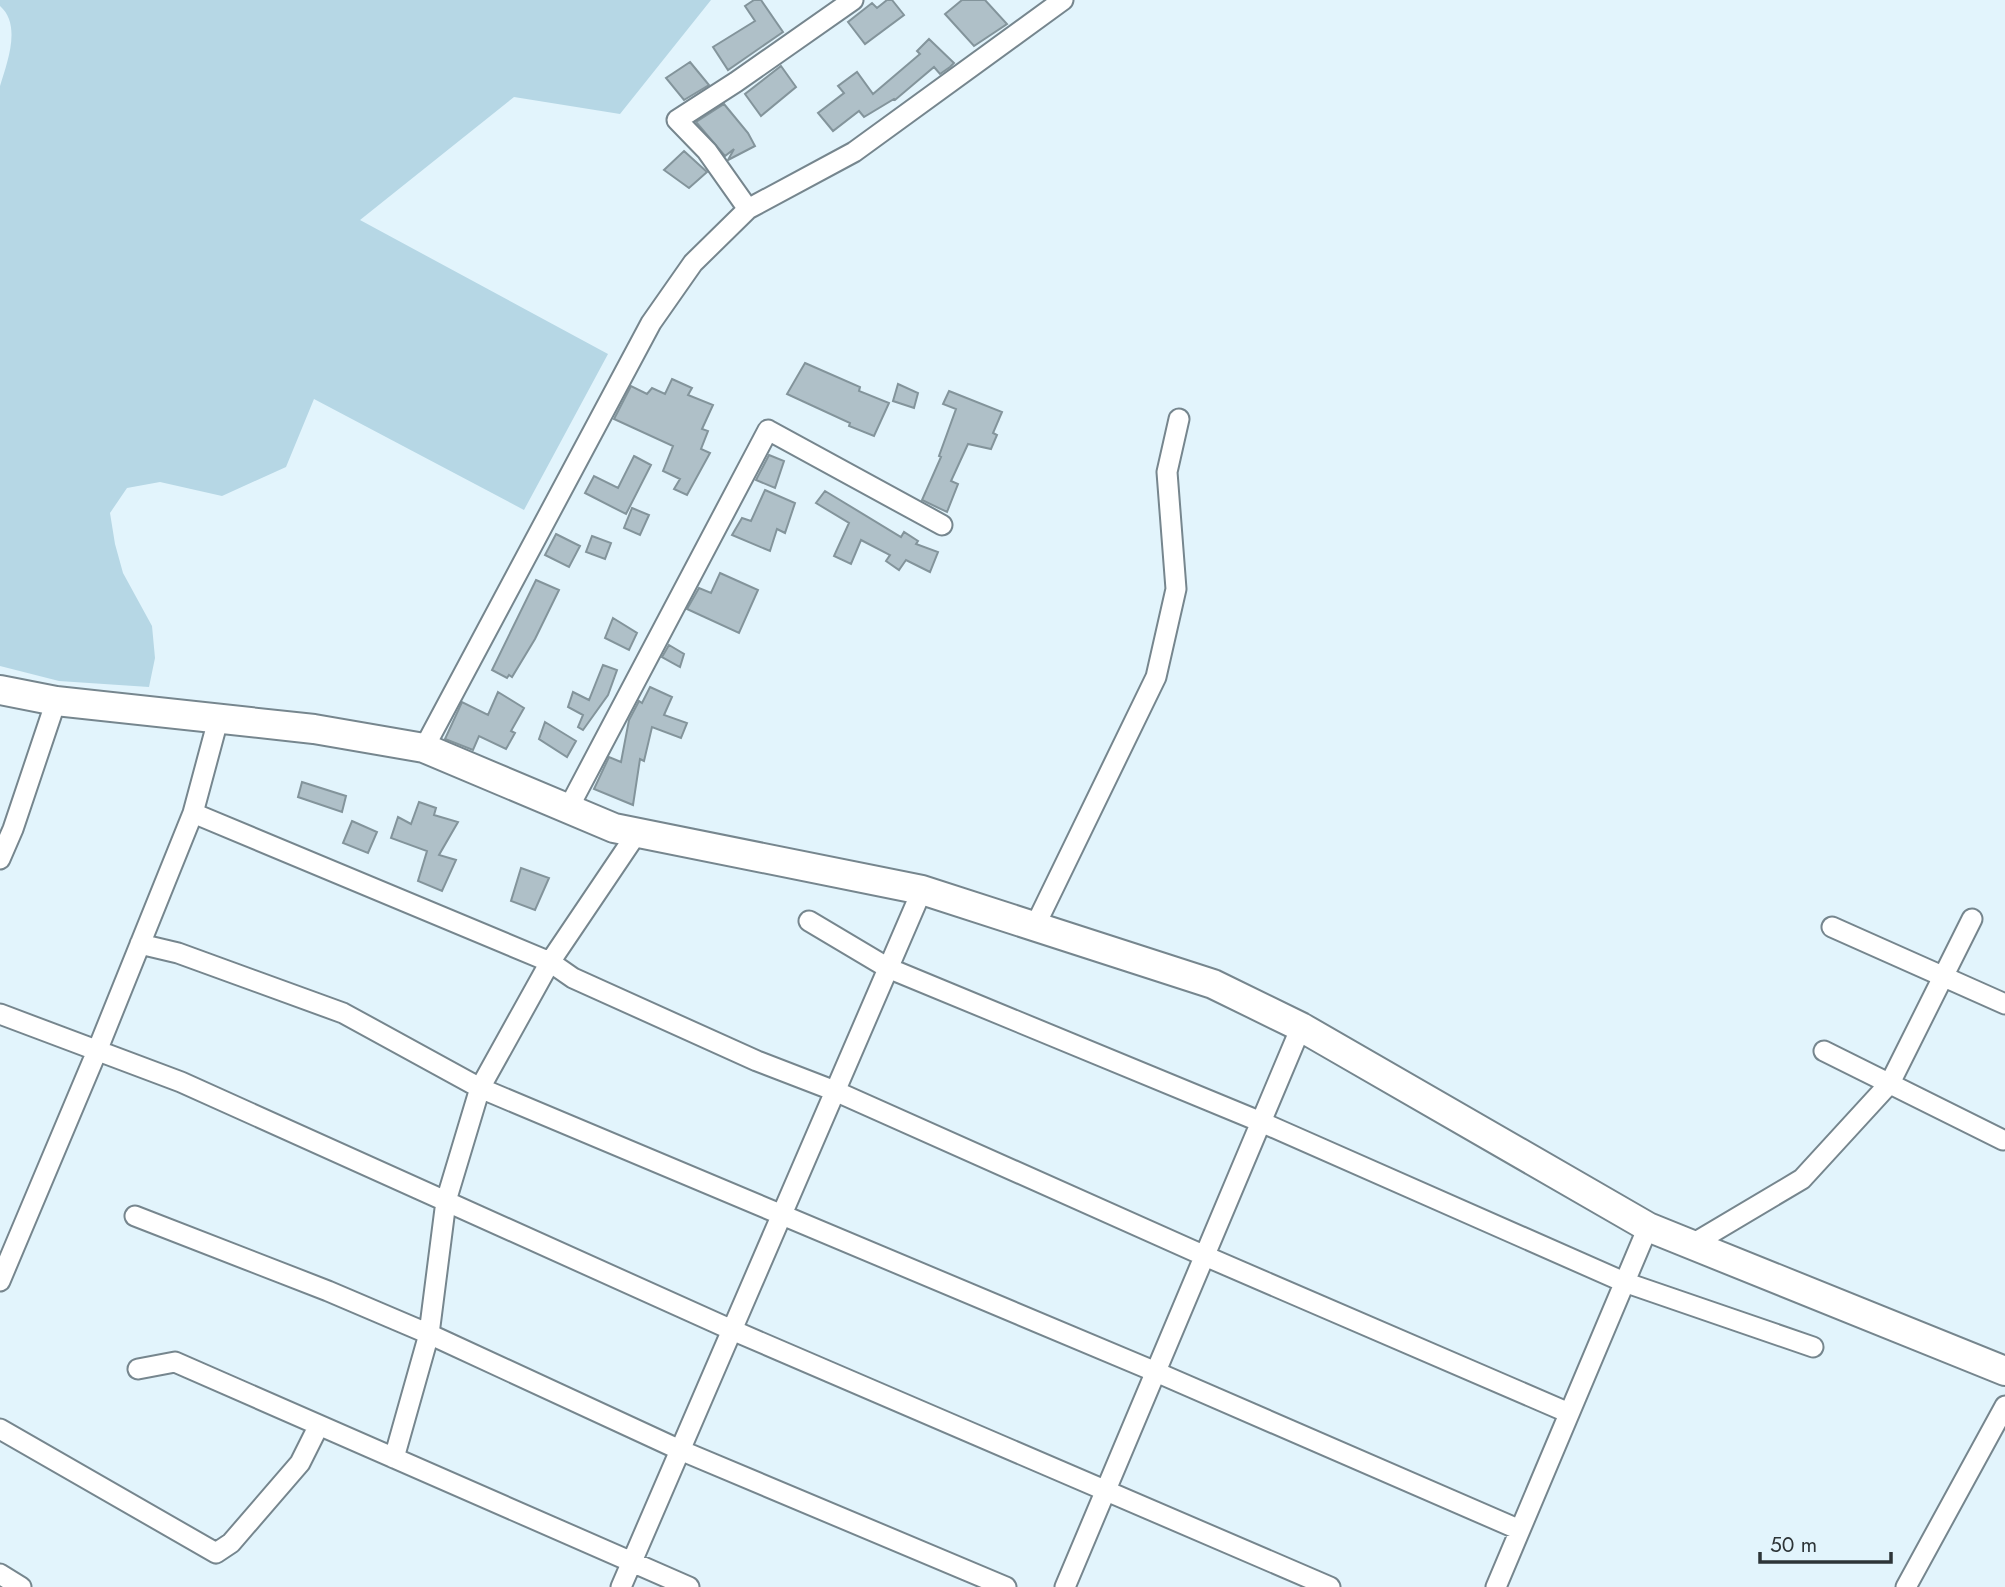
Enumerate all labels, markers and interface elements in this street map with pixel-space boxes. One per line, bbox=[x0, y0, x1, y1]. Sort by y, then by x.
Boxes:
scale bar bbox=[1760, 1520, 1891, 1564]
text: 50 m bbox=[1770, 1530, 1817, 1560]

